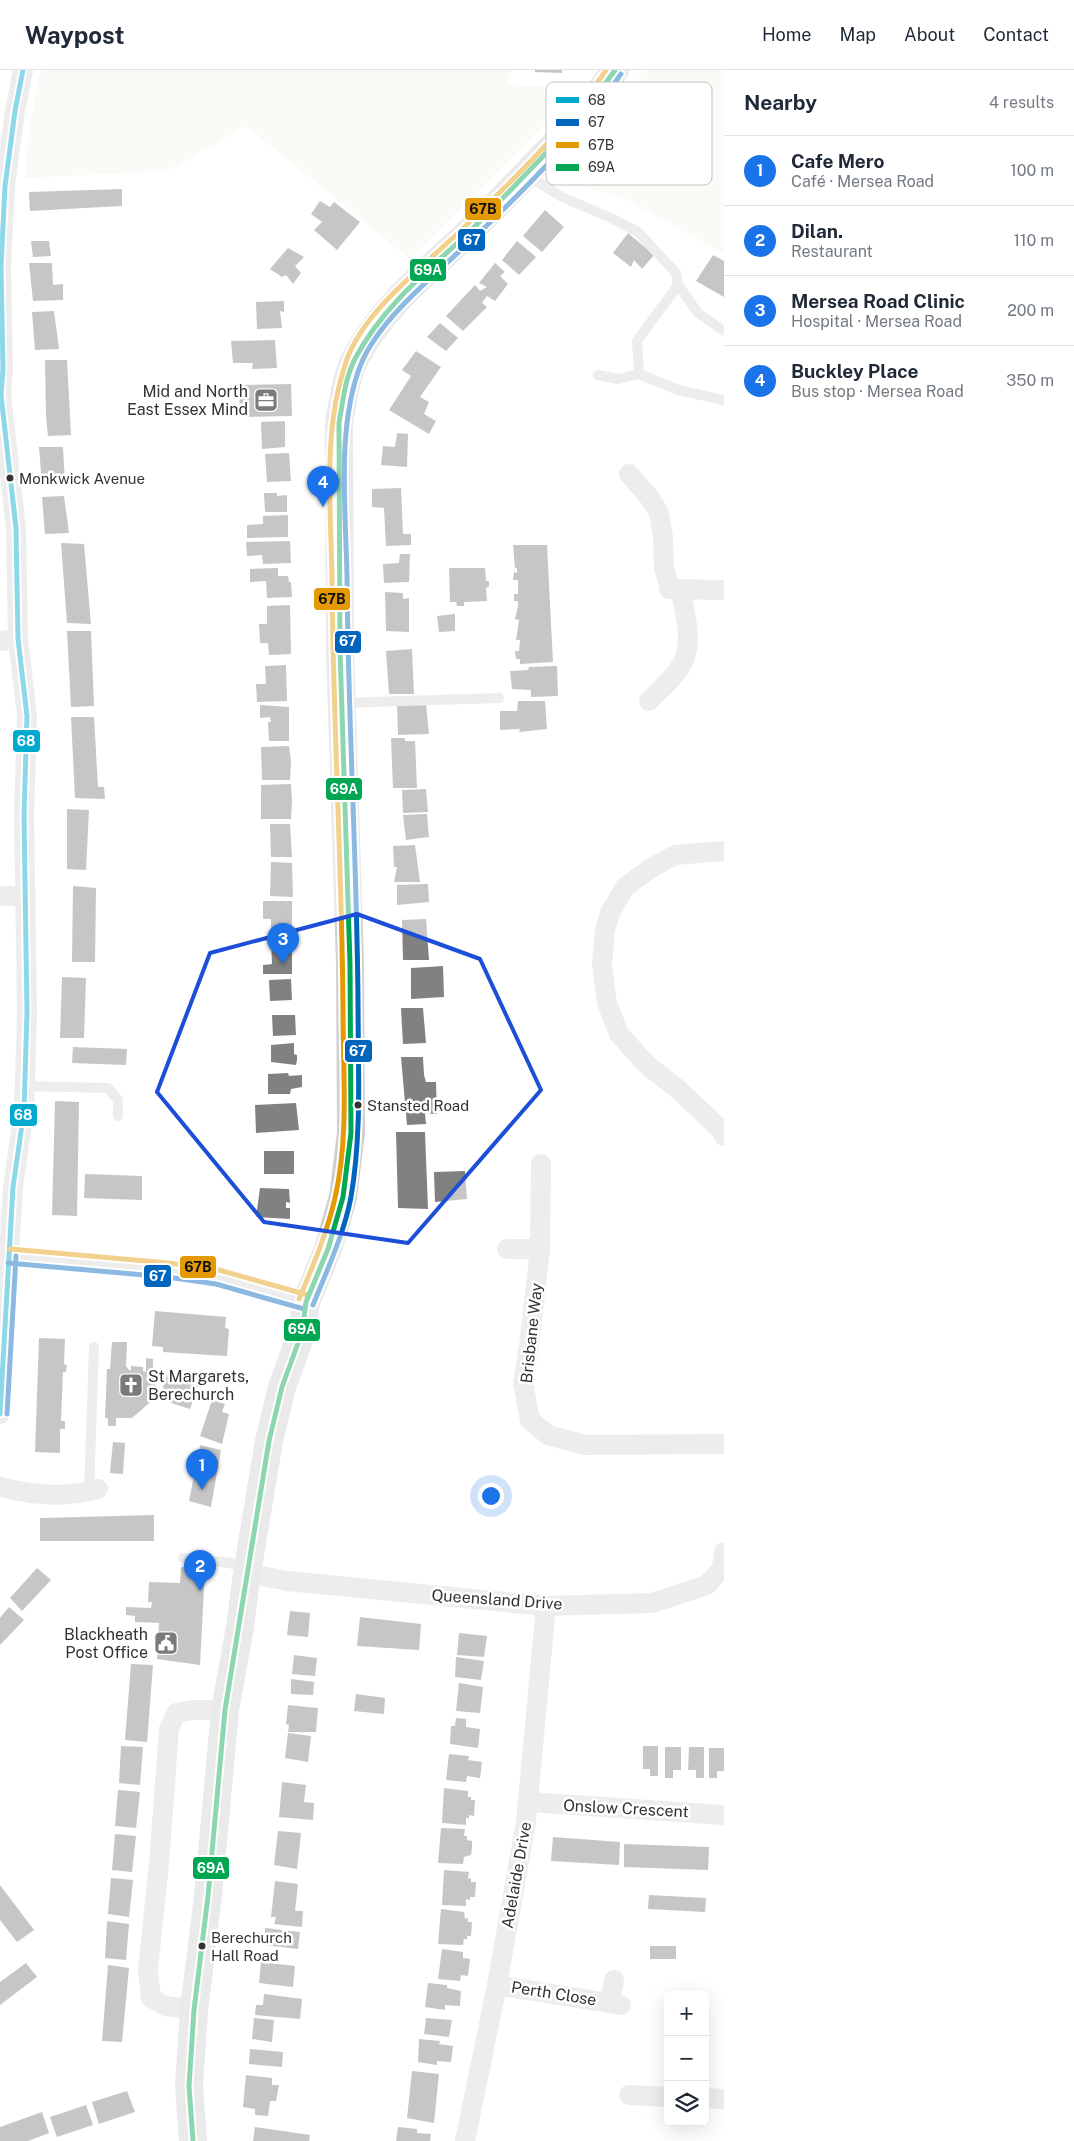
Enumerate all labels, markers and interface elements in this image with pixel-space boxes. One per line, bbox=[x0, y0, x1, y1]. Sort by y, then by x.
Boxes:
text: Waypost bbox=[25, 21, 125, 49]
text: Home bbox=[762, 24, 812, 45]
text: Map bbox=[840, 24, 876, 45]
text: About bbox=[904, 24, 955, 45]
text: Contact bbox=[983, 24, 1049, 45]
legend bbox=[546, 82, 712, 185]
text: Nearby bbox=[744, 90, 817, 115]
text: 68 bbox=[588, 92, 606, 108]
text: 4 results bbox=[989, 93, 1054, 112]
text: 67 bbox=[588, 114, 605, 130]
text: 67B bbox=[588, 137, 614, 153]
text: Cafe Mero bbox=[791, 150, 885, 172]
text: 69A bbox=[588, 159, 615, 175]
text: 1 bbox=[757, 161, 763, 180]
text: 100 m bbox=[1010, 161, 1054, 180]
text: Café · Mersea Road bbox=[791, 172, 934, 191]
line badge: 67B bbox=[464, 197, 502, 221]
text: 67B bbox=[469, 201, 497, 217]
text: Dilan. bbox=[791, 220, 843, 242]
line badge: 67 bbox=[457, 228, 486, 252]
text: 2 bbox=[755, 231, 765, 250]
text: 110 m bbox=[1013, 231, 1054, 250]
text: 67 bbox=[463, 232, 481, 248]
text: Restaurant bbox=[791, 242, 873, 261]
line badge: 69A bbox=[409, 258, 447, 282]
text: 69A bbox=[414, 262, 442, 278]
text: Mersea Road Clinic bbox=[791, 290, 965, 312]
text: 3 bbox=[755, 301, 765, 320]
text: 200 m bbox=[1007, 301, 1054, 320]
text: Hospital · Mersea Road bbox=[791, 312, 962, 331]
text: Buckley Place bbox=[791, 360, 919, 382]
text: 4 bbox=[755, 371, 765, 390]
text: 350 m bbox=[1006, 371, 1054, 390]
place label: Mid and North East Essex Mind bbox=[127, 382, 248, 419]
text: Bus stop · Mersea Road bbox=[791, 382, 964, 401]
office icon: Mid and North East Essex Mind bbox=[253, 387, 279, 413]
pin: 4 bbox=[307, 466, 339, 507]
place label: Monkwick Avenue bbox=[19, 470, 145, 487]
marker: Monkwick Avenue bbox=[5, 473, 15, 483]
line badge: 67B bbox=[313, 587, 351, 611]
text: 67B bbox=[318, 591, 346, 607]
line badge: 67 bbox=[334, 630, 362, 654]
text: 67 bbox=[339, 633, 357, 649]
line badge: 68 bbox=[12, 729, 41, 753]
text: 68 bbox=[17, 733, 35, 749]
line badge: 69A bbox=[325, 777, 363, 801]
text: 69A bbox=[330, 781, 358, 797]
pin: 3 bbox=[267, 923, 299, 964]
line badge: 67 bbox=[344, 1039, 373, 1063]
text: 67 bbox=[349, 1043, 367, 1059]
place label: Stansted Road bbox=[367, 1097, 469, 1114]
marker: Stansted Road bbox=[353, 1100, 363, 1110]
line badge: 68 bbox=[9, 1103, 38, 1127]
text: 68 bbox=[14, 1107, 32, 1123]
line badge: 67B bbox=[179, 1255, 217, 1279]
text: 67B bbox=[184, 1259, 212, 1275]
line badge: 67 bbox=[143, 1264, 172, 1288]
text: 67 bbox=[149, 1268, 167, 1284]
street label: Brisbane Way bbox=[517, 1282, 546, 1384]
line badge: 69A bbox=[283, 1318, 321, 1342]
text: 69A bbox=[288, 1321, 316, 1337]
place label: St Margarets, Berechurch bbox=[148, 1367, 249, 1404]
church icon: St Margarets, Berechurch bbox=[118, 1372, 144, 1398]
pin: 1 bbox=[186, 1449, 218, 1490]
your location bbox=[478, 1483, 504, 1509]
pin: 2 bbox=[184, 1550, 216, 1591]
street label: Queensland Drive bbox=[431, 1585, 563, 1614]
place label: Blackheath Post Office bbox=[64, 1625, 148, 1662]
public building icon: Blackheath Post Office bbox=[153, 1630, 179, 1656]
street label: Onslow Crescent bbox=[563, 1796, 689, 1821]
street label: Adelaide Drive bbox=[498, 1820, 535, 1930]
line badge: 69A bbox=[192, 1856, 230, 1880]
text: 69A bbox=[197, 1860, 225, 1876]
place label: Berechurch Hall Road bbox=[211, 1929, 292, 1964]
marker: Berechurch Hall Road bbox=[197, 1941, 207, 1951]
street label: Perth Close bbox=[510, 1977, 598, 2010]
map controls bbox=[664, 1991, 709, 2126]
button: + bbox=[664, 1991, 709, 2036]
button: − bbox=[664, 2036, 709, 2081]
button: layers bbox=[664, 2081, 709, 2126]

